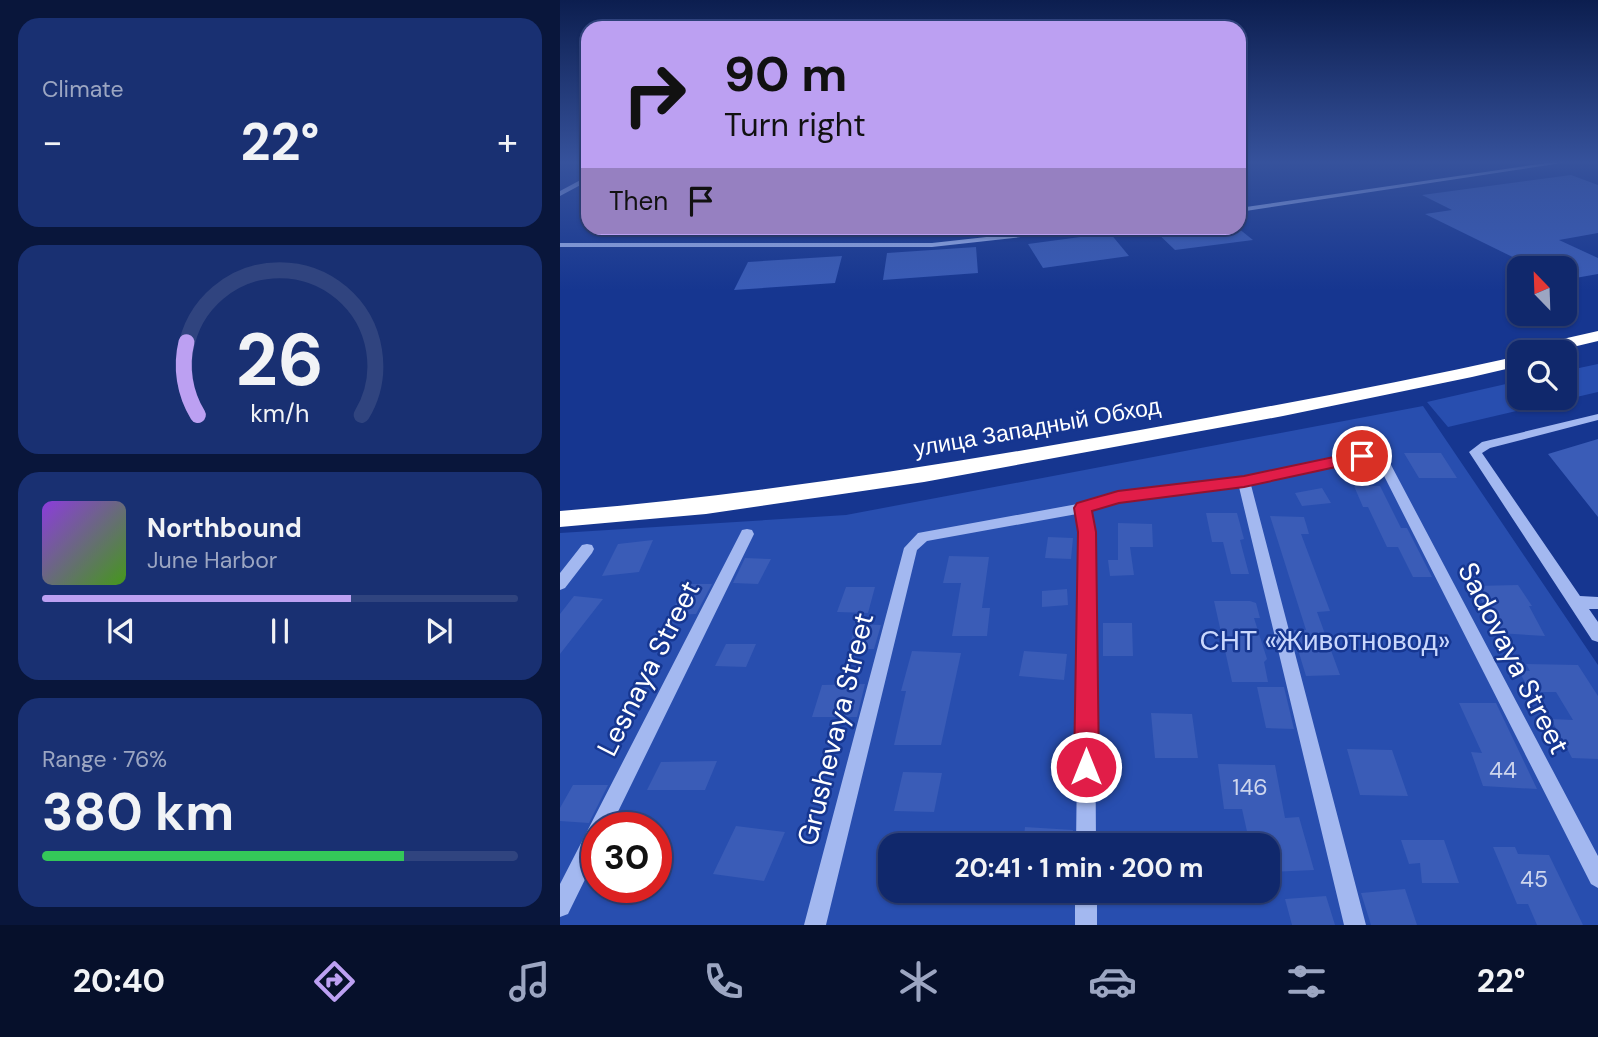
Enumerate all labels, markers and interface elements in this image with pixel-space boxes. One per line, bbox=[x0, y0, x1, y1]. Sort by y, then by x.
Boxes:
text: 90 m bbox=[724, 42, 847, 106]
icon: right bbox=[609, 49, 700, 140]
text: Climate bbox=[42, 74, 124, 104]
text: Turn right bbox=[724, 104, 866, 146]
text: 22° bbox=[241, 108, 319, 176]
text: − bbox=[42, 117, 63, 167]
text: + bbox=[497, 117, 518, 167]
icon: arrive bbox=[682, 182, 720, 220]
text: Then bbox=[609, 184, 668, 218]
north arrow bbox=[1507, 256, 1577, 326]
map controls bbox=[1507, 256, 1577, 410]
text: 26 bbox=[236, 314, 324, 409]
button: search bbox=[1507, 340, 1577, 410]
street label: улица Западный Обход bbox=[911, 390, 1163, 463]
text: km/h bbox=[250, 397, 310, 430]
pin bbox=[1332, 426, 1392, 486]
icon: arrive bbox=[1343, 437, 1381, 475]
text: Northbound bbox=[147, 511, 302, 545]
text: June Harbor bbox=[147, 545, 277, 575]
street label: Sadovaya Street bbox=[1449, 556, 1578, 760]
street label: Lesnaya Street bbox=[588, 574, 708, 762]
street label: Grushevaya Street bbox=[789, 609, 882, 849]
icon: previous bbox=[102, 612, 140, 650]
icon: pause bbox=[261, 612, 299, 650]
icon: next bbox=[420, 612, 458, 650]
park label: СНТ «Животновод» bbox=[1199, 622, 1451, 659]
position arrow bbox=[1049, 730, 1123, 804]
text: Range · 76% bbox=[42, 744, 167, 774]
house number: 44 bbox=[1489, 755, 1517, 785]
house number: 146 bbox=[1232, 772, 1268, 802]
text: 380 km bbox=[42, 778, 234, 846]
speed limit sign: 30 bbox=[581, 812, 672, 903]
text: 20:41 · 1 min · 200 m bbox=[955, 851, 1204, 885]
house number: 45 bbox=[1520, 864, 1548, 894]
icon: directions bbox=[310, 957, 359, 1006]
icon: music bbox=[505, 957, 554, 1006]
icon: phone bbox=[699, 957, 748, 1006]
icon: climate bbox=[894, 957, 943, 1006]
icon: car bbox=[1088, 957, 1137, 1006]
icon: filters bbox=[1282, 957, 1331, 1006]
text: 20:40 bbox=[73, 960, 165, 1002]
text: 22° bbox=[1477, 960, 1525, 1002]

